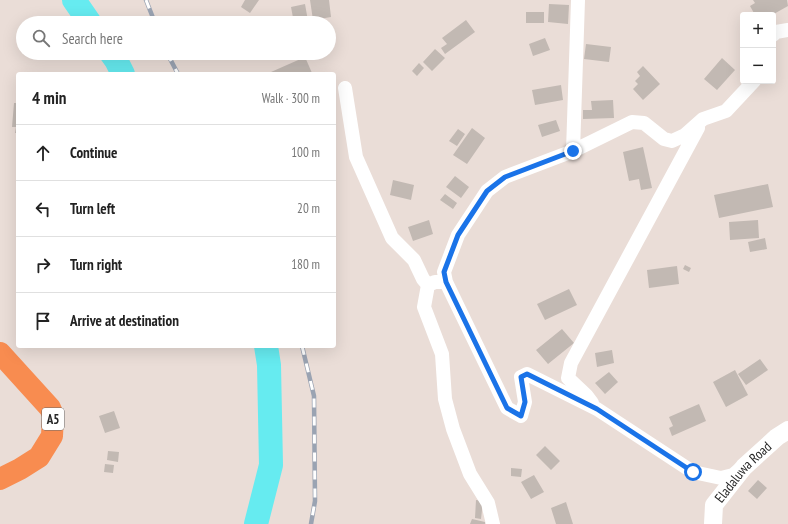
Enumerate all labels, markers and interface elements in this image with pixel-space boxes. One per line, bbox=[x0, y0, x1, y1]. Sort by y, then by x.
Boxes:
map controls bbox=[740, 12, 776, 84]
button: + bbox=[740, 12, 776, 48]
search box bbox=[16, 16, 336, 60]
icon: search bbox=[30, 27, 52, 49]
text: Search here bbox=[62, 29, 123, 48]
button: − bbox=[740, 48, 776, 84]
text: 4 min bbox=[32, 87, 66, 109]
text: Walk · 300 m bbox=[262, 90, 320, 107]
icon: ahead bbox=[32, 142, 54, 164]
route end bbox=[564, 142, 582, 160]
text: Continue bbox=[70, 143, 117, 162]
text: 100 m bbox=[291, 144, 320, 161]
icon: left bbox=[32, 198, 54, 220]
text: Turn left bbox=[70, 199, 115, 218]
text: 20 m bbox=[297, 200, 320, 217]
icon: right bbox=[32, 254, 54, 276]
text: Turn right bbox=[70, 255, 122, 274]
text: 180 m bbox=[291, 256, 320, 273]
icon: arrive bbox=[32, 310, 54, 332]
text: Arrive at destination bbox=[70, 311, 179, 330]
road number: A5 bbox=[42, 408, 64, 430]
street label: Eladaluwa Road bbox=[710, 438, 775, 506]
route start bbox=[684, 463, 702, 481]

